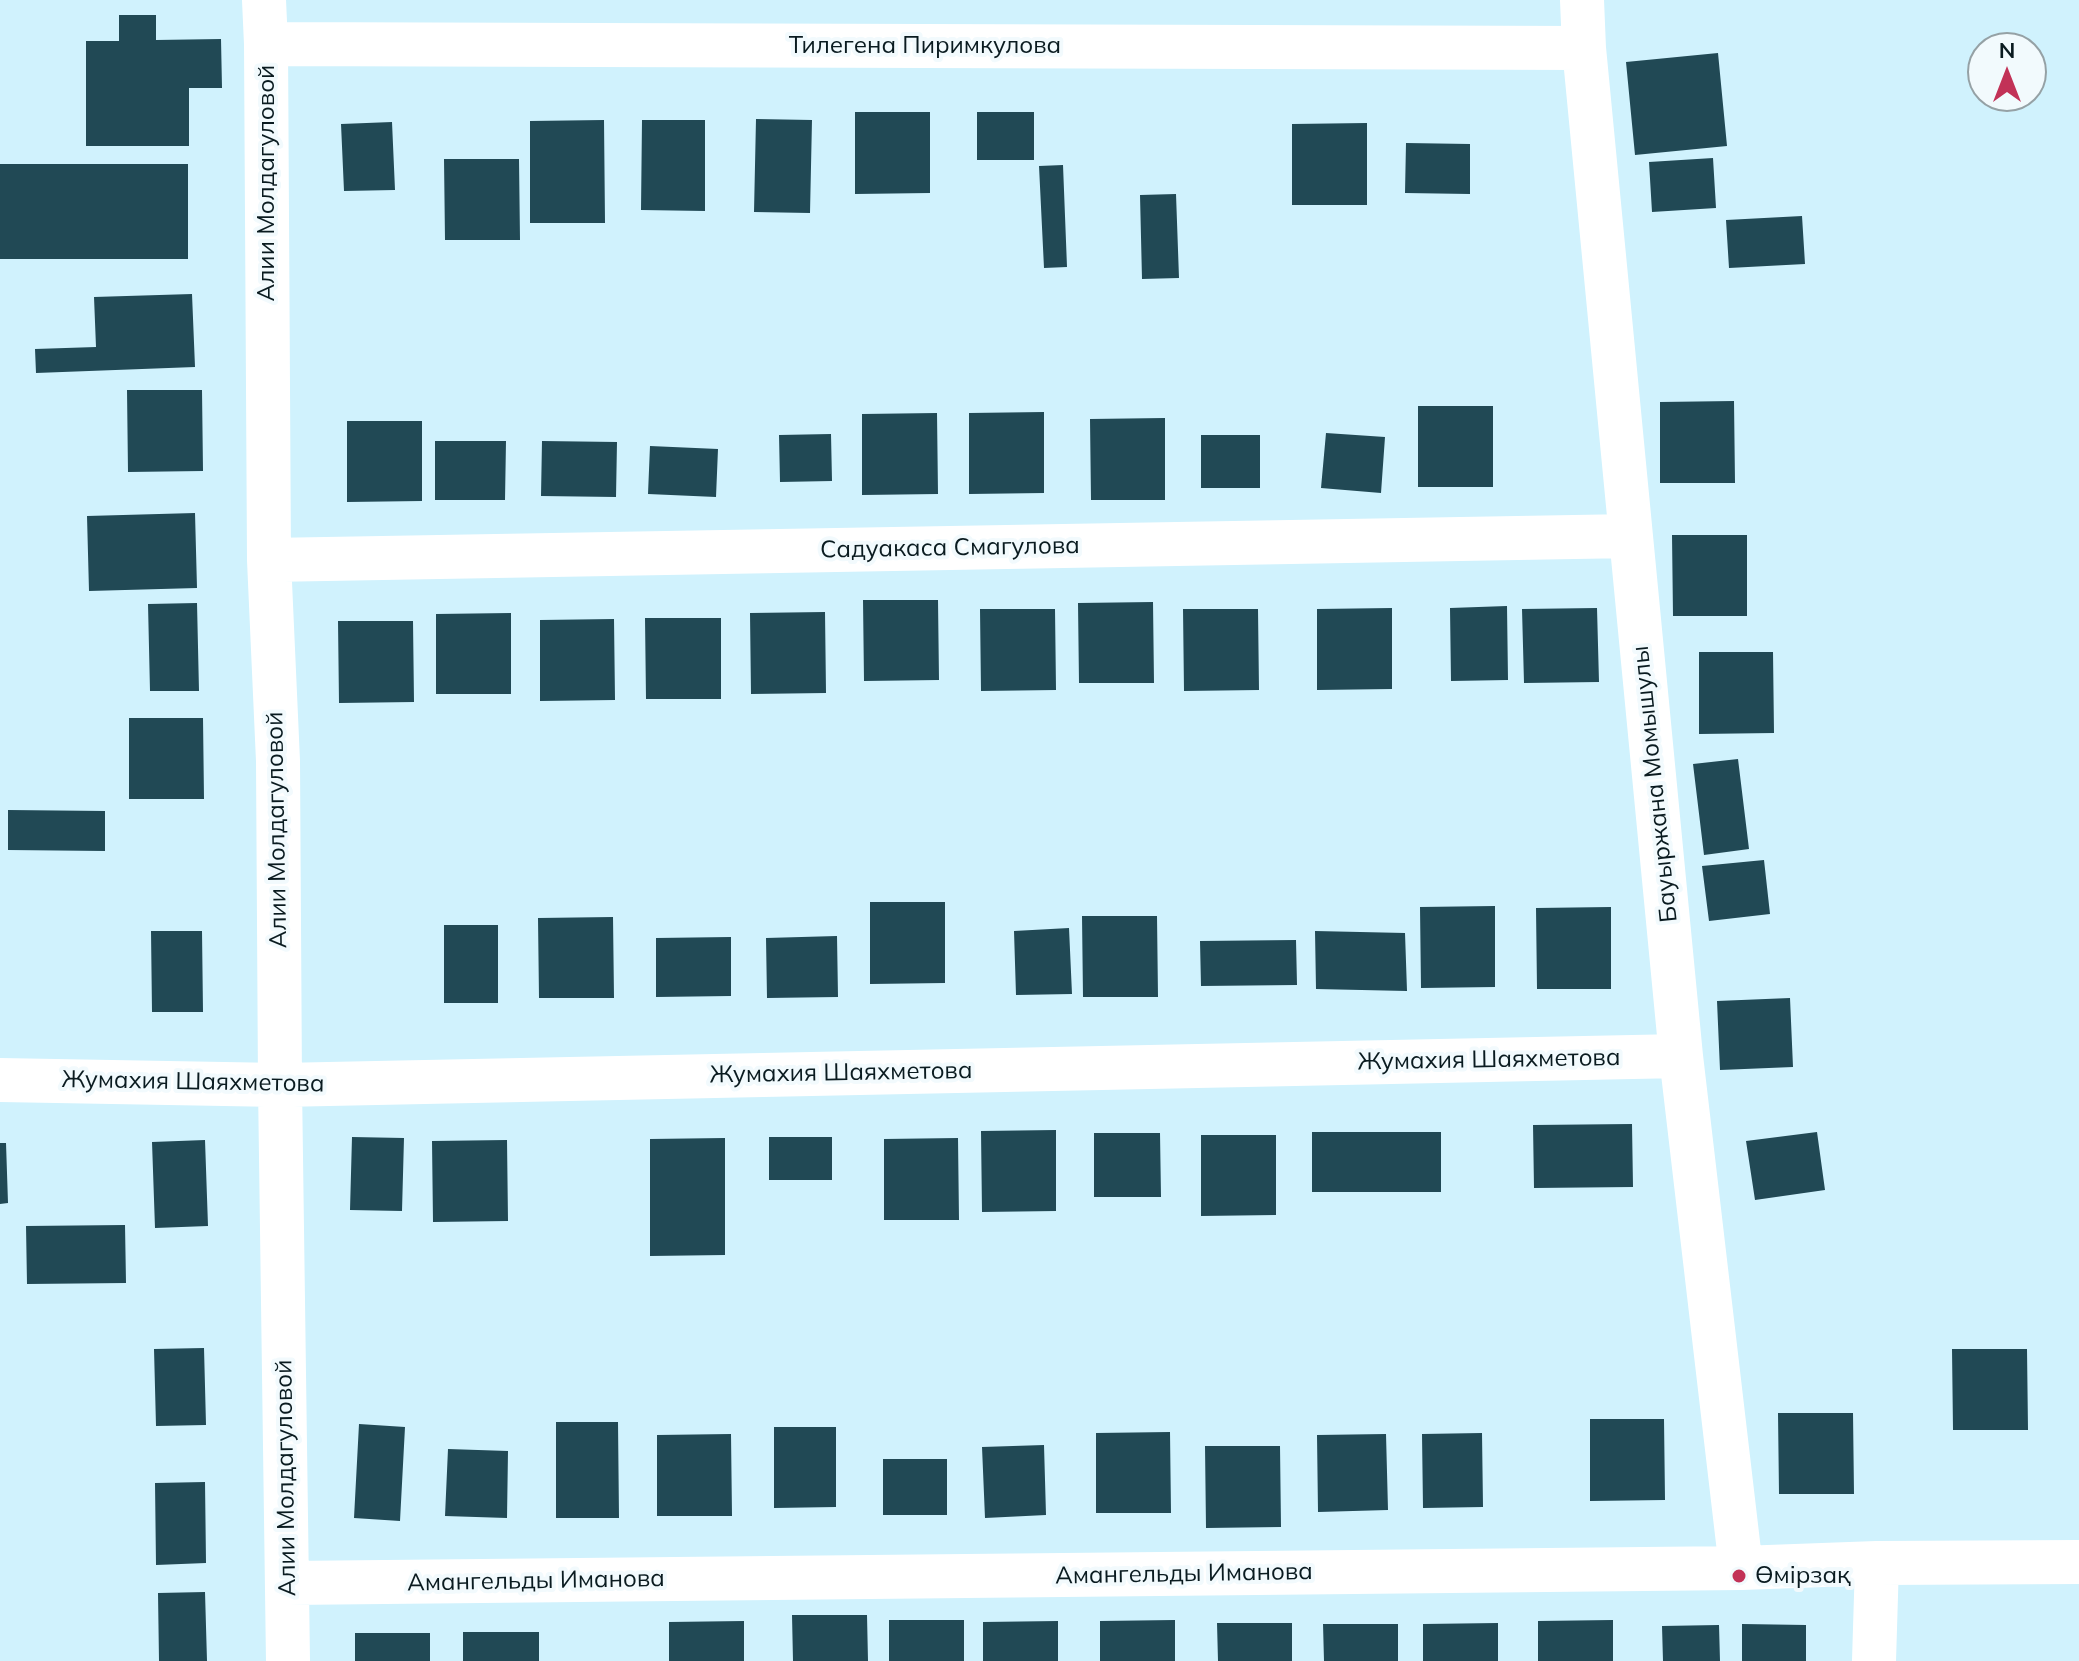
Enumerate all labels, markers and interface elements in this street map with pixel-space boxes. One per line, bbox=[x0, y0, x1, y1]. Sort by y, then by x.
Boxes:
street label: Тилегена Пиримкулова bbox=[789, 32, 1061, 60]
north arrow bbox=[1967, 32, 2047, 112]
text: N bbox=[1999, 36, 2015, 64]
street label: Алии Молдагуловой bbox=[253, 65, 281, 301]
street label: Садуакаса Смагулова bbox=[820, 531, 1080, 565]
street label: Бауыржана Момышулы bbox=[1626, 644, 1684, 924]
street label: Алии Молдагуловой bbox=[261, 711, 293, 949]
street label: Жумахия Шаяхметова bbox=[1357, 1043, 1621, 1077]
street label: Жумахия Шаяхметова bbox=[709, 1056, 973, 1090]
street label: Жумахия Шаяхметова bbox=[61, 1065, 325, 1099]
street label: Алии Молдагуловой bbox=[270, 1359, 302, 1597]
street label: Амангельды Иманова bbox=[1055, 1557, 1313, 1591]
place label: Өмірзақ bbox=[1755, 1562, 1851, 1590]
street label: Амангельды Иманова bbox=[407, 1564, 665, 1598]
marker: Өмірзақ bbox=[1730, 1567, 1748, 1585]

